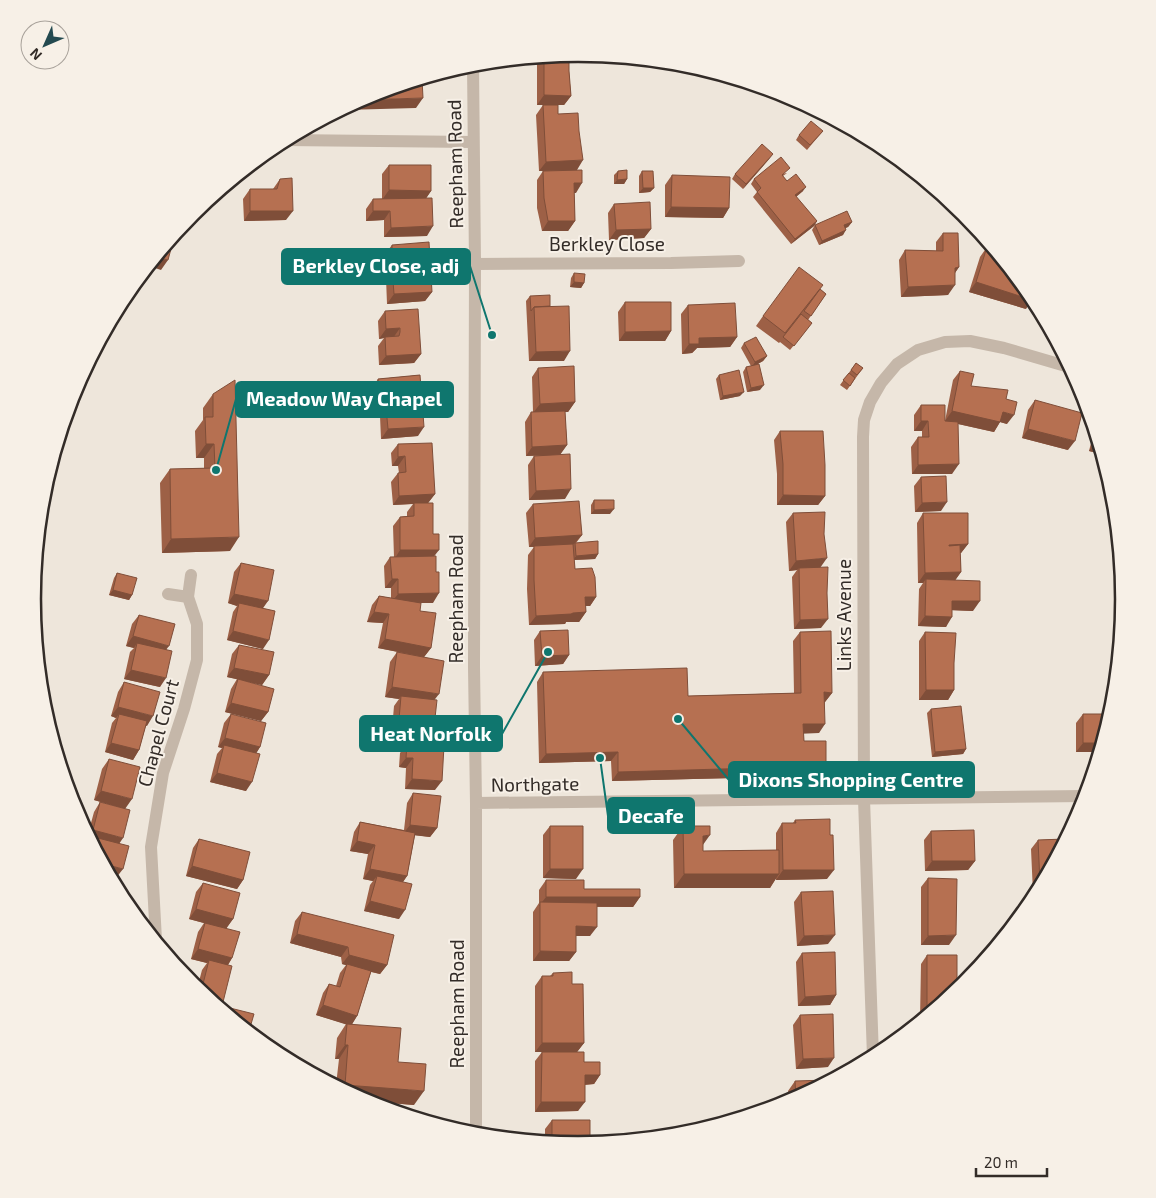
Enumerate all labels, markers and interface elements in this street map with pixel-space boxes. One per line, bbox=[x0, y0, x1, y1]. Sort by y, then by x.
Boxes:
north arrow bbox=[20, 20, 70, 70]
text: N bbox=[26, 45, 45, 64]
street label: Reepham Road bbox=[442, 99, 467, 229]
street label: Berkley Close bbox=[549, 232, 665, 255]
callout: Berkley Close, adj bbox=[282, 249, 470, 284]
text: Berkley Close, adj bbox=[293, 253, 459, 278]
callout: Meadow Way Chapel bbox=[236, 382, 453, 417]
text: Meadow Way Chapel bbox=[246, 386, 443, 411]
street label: Reepham Road bbox=[444, 534, 467, 664]
street label: Links Avenue bbox=[832, 559, 855, 671]
street label: Chapel Court bbox=[132, 677, 183, 789]
callout: Heat Norfolk bbox=[360, 716, 502, 751]
text: Heat Norfolk bbox=[370, 721, 492, 745]
callout: Dixons Shopping Centre bbox=[729, 762, 974, 797]
text: Dixons Shopping Centre bbox=[739, 767, 963, 791]
street label: Northgate bbox=[491, 771, 579, 796]
callout: Decafe bbox=[608, 798, 694, 833]
text: Decafe bbox=[618, 803, 684, 827]
street label: Reepham Road bbox=[445, 939, 468, 1069]
scale bar bbox=[976, 1146, 1047, 1178]
text: 20 m bbox=[984, 1153, 1018, 1171]

